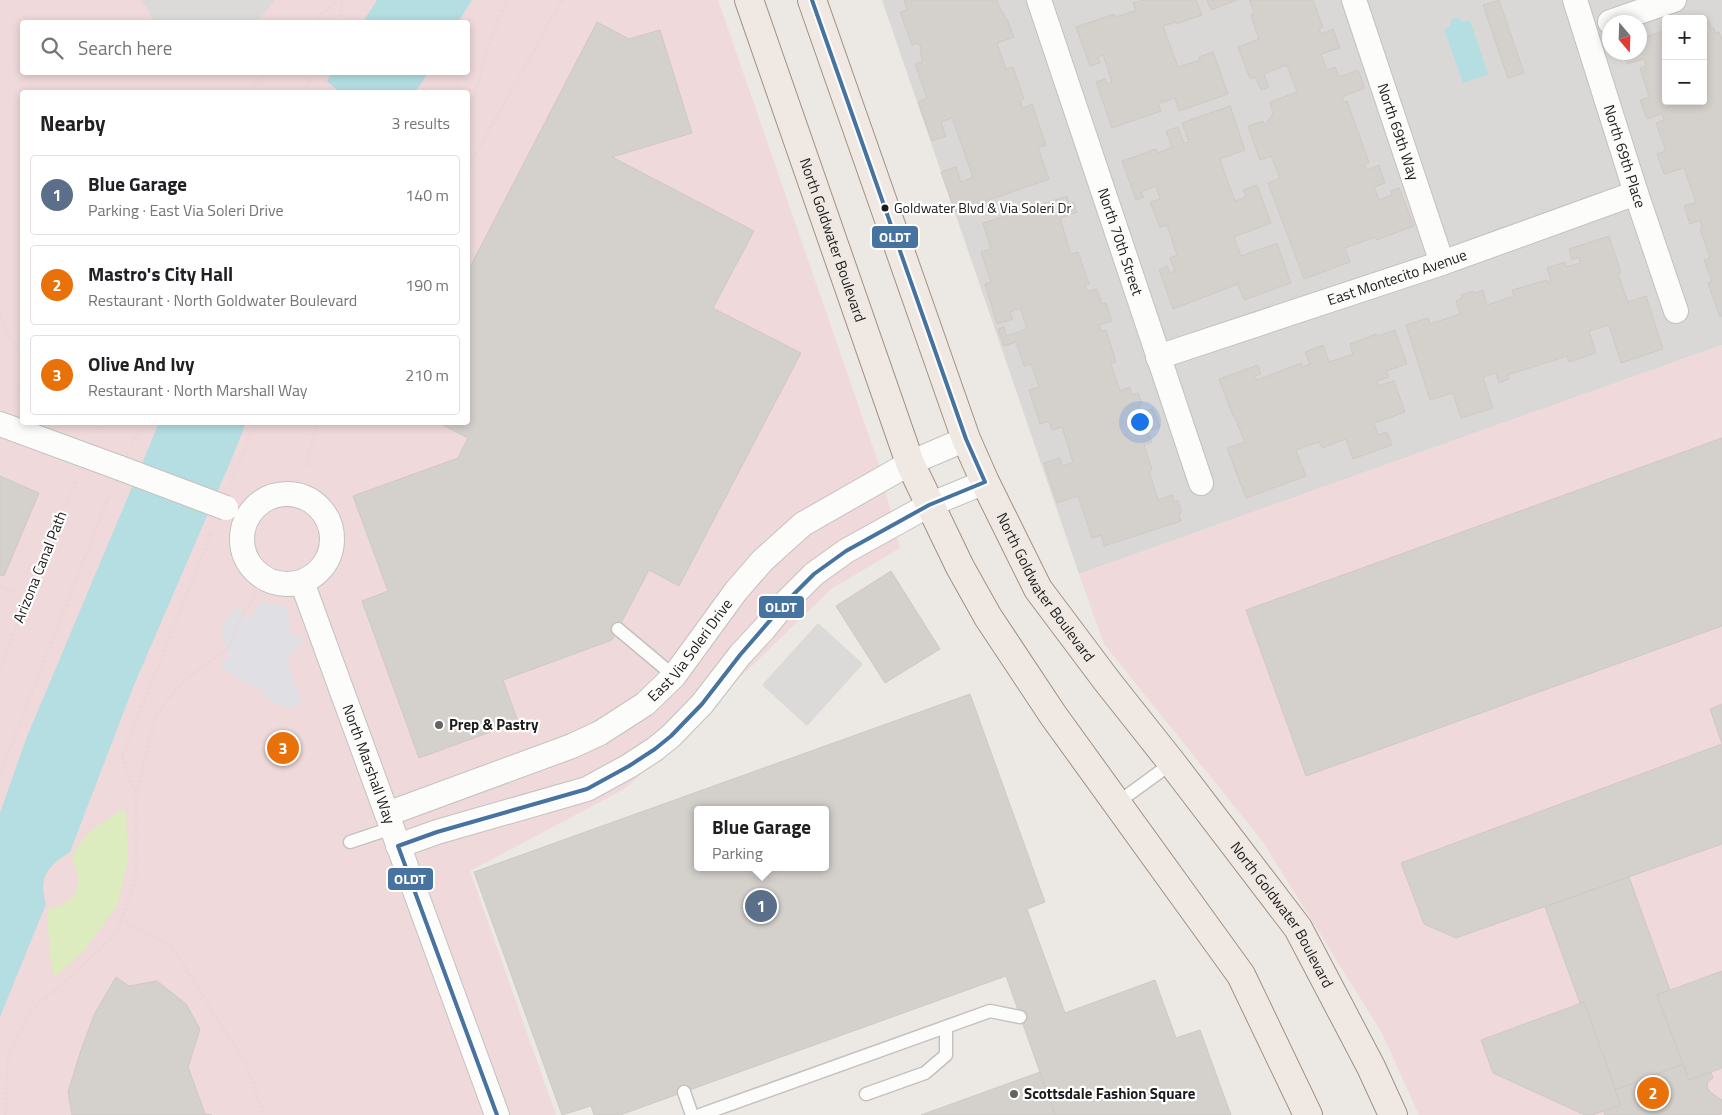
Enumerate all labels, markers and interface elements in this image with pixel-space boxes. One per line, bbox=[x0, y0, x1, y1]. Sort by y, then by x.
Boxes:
north arrow bbox=[1602, 15, 1647, 60]
map controls bbox=[1662, 15, 1707, 105]
button: + bbox=[1662, 15, 1707, 60]
search box bbox=[20, 20, 470, 75]
text: Search here bbox=[78, 33, 172, 62]
icon: search bbox=[38, 34, 66, 62]
button: − bbox=[1662, 60, 1707, 105]
street label: North 69th Way bbox=[1372, 80, 1426, 183]
street label: North 69th Place bbox=[1598, 102, 1652, 211]
text: Nearby bbox=[40, 107, 105, 139]
text: 3 results bbox=[391, 111, 450, 135]
street label: North Goldwater Boulevard bbox=[794, 155, 872, 325]
text: Blue Garage bbox=[88, 169, 187, 198]
text: 1 bbox=[53, 183, 61, 207]
text: 140 m bbox=[405, 183, 449, 207]
street label: North 70th Street bbox=[1092, 185, 1150, 299]
place label: Goldwater Blvd & Via Soleri Dr bbox=[894, 197, 1071, 218]
text: Parking · East Via Soleri Drive bbox=[88, 198, 284, 222]
marker: Goldwater Blvd & Via Soleri Dr bbox=[880, 203, 890, 213]
line badge: OLDT bbox=[871, 225, 919, 249]
text: OLDT bbox=[879, 226, 912, 247]
street label: East Montecito Avenue bbox=[1324, 243, 1470, 311]
text: Mastro's City Hall bbox=[88, 259, 233, 288]
text: 2 bbox=[53, 273, 61, 297]
text: 190 m bbox=[405, 273, 449, 297]
text: Restaurant · North Goldwater Boulevard bbox=[88, 288, 357, 312]
text: Olive And Ivy bbox=[88, 349, 195, 378]
text: 3 bbox=[53, 363, 61, 387]
text: 210 m bbox=[405, 363, 449, 387]
text: Restaurant · North Marshall Way bbox=[88, 378, 308, 402]
your location bbox=[1127, 409, 1153, 435]
street label: Arizona Canal Path bbox=[7, 507, 72, 626]
street label: North Goldwater Boulevard bbox=[991, 509, 1101, 666]
street label: East Via Soleri Drive bbox=[642, 594, 738, 707]
line badge: OLDT bbox=[758, 595, 805, 619]
text: OLDT bbox=[765, 596, 798, 617]
street label: North Marshall Way bbox=[337, 701, 402, 827]
place label: Prep & Pastry bbox=[449, 713, 539, 736]
marker: Prep & Pastry bbox=[433, 719, 445, 731]
pin: 3 bbox=[267, 729, 299, 767]
popup bbox=[694, 806, 829, 871]
text: Blue Garage bbox=[712, 812, 811, 841]
street label: North Goldwater Boulevard bbox=[1225, 836, 1339, 992]
text: Parking bbox=[712, 841, 763, 865]
line badge: OLDT bbox=[387, 867, 434, 891]
text: OLDT bbox=[394, 868, 427, 889]
pin: 1 bbox=[745, 887, 777, 925]
pin: 2 bbox=[1637, 1074, 1669, 1112]
place label: Scottsdale Fashion Square bbox=[1024, 1082, 1196, 1105]
marker: Scottsdale Fashion Square bbox=[1008, 1088, 1020, 1100]

